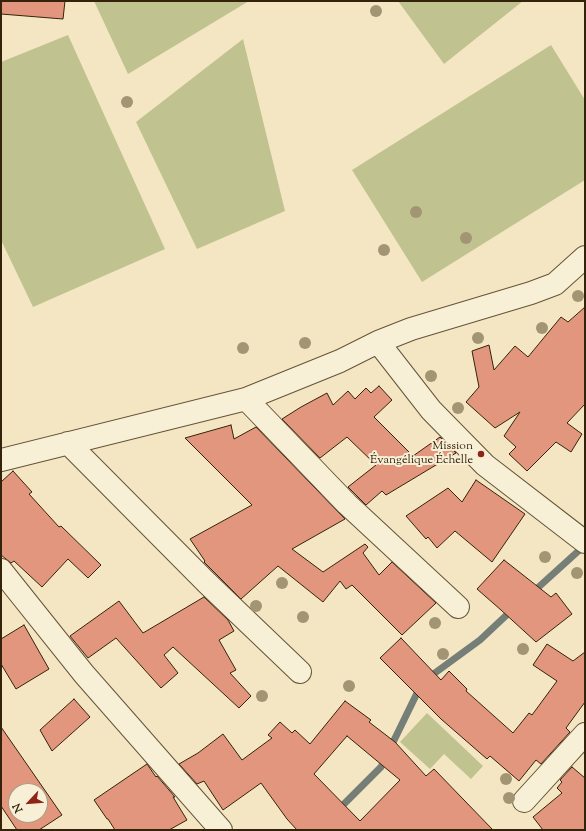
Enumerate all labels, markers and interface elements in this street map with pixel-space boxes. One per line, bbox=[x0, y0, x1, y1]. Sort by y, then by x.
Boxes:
place label: Mission Évangélique Échelle bbox=[370, 440, 473, 468]
marker: Mission Évangélique Échelle bbox=[476, 449, 486, 459]
north arrow bbox=[8, 783, 48, 823]
text: N bbox=[9, 800, 27, 815]

